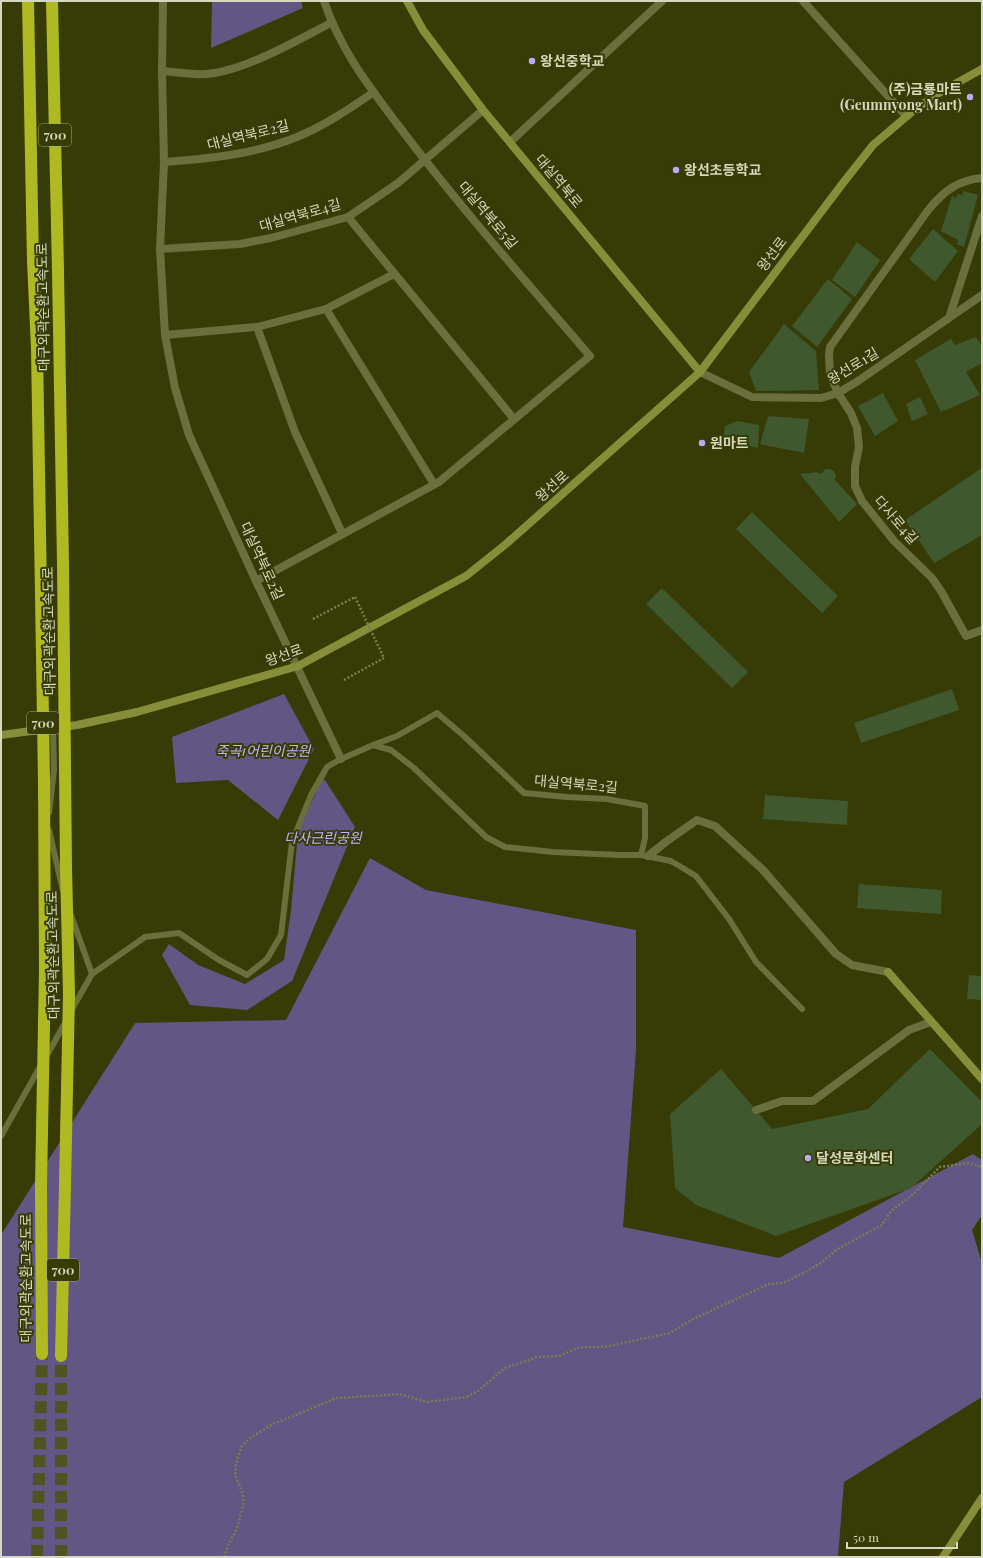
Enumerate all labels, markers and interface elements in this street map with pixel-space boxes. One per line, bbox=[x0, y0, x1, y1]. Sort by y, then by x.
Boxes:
place label: 왕선중학교 bbox=[540, 51, 605, 70]
marker: 왕선중학교 bbox=[527, 56, 537, 66]
place label: (주)금룡마트 (Geumnyong Mart) bbox=[840, 79, 962, 114]
marker: (주)금룡마트 (Geumnyong Mart) bbox=[965, 92, 975, 102]
street label: 대실역북로2길 bbox=[205, 115, 291, 154]
road number: 700 bbox=[39, 124, 71, 146]
street label: 대실역북로 bbox=[531, 150, 587, 212]
place label: 왕선초등학교 bbox=[684, 160, 761, 179]
marker: 왕선초등학교 bbox=[671, 165, 681, 175]
street label: 대실역북로5길 bbox=[454, 177, 522, 253]
street label: 대실역북로4길 bbox=[257, 194, 343, 235]
street label: 왕선로 bbox=[752, 232, 791, 275]
street label: 대구외곽순환고속도로 bbox=[32, 242, 53, 372]
street label: 왕선로1길 bbox=[824, 343, 882, 388]
place label: 원마트 bbox=[710, 433, 749, 452]
marker: 원마트 bbox=[697, 438, 707, 448]
street label: 왕선로 bbox=[531, 466, 572, 506]
street label: 다사로4길 bbox=[870, 491, 923, 548]
street label: 대실역북로2길 bbox=[236, 519, 289, 603]
street label: 대구외곽순환고속도로 bbox=[38, 566, 59, 696]
street label: 왕선로 bbox=[262, 639, 305, 670]
road number: 700 bbox=[27, 712, 59, 734]
park label: 죽곡1어린이공원 bbox=[216, 741, 312, 760]
street label: 대실역북로2길 bbox=[533, 770, 619, 797]
park label: 다사근린공원 bbox=[284, 828, 363, 847]
street label: 대구외곽순환고속도로 bbox=[42, 890, 63, 1020]
place label: 달성문화센터 bbox=[816, 1148, 893, 1167]
marker: 달성문화센터 bbox=[803, 1153, 813, 1163]
street label: 대구외곽순환고속도로 bbox=[16, 1213, 35, 1342]
road number: 700 bbox=[47, 1259, 79, 1281]
scale bar bbox=[847, 1524, 957, 1550]
text: 50 m bbox=[853, 1529, 879, 1545]

